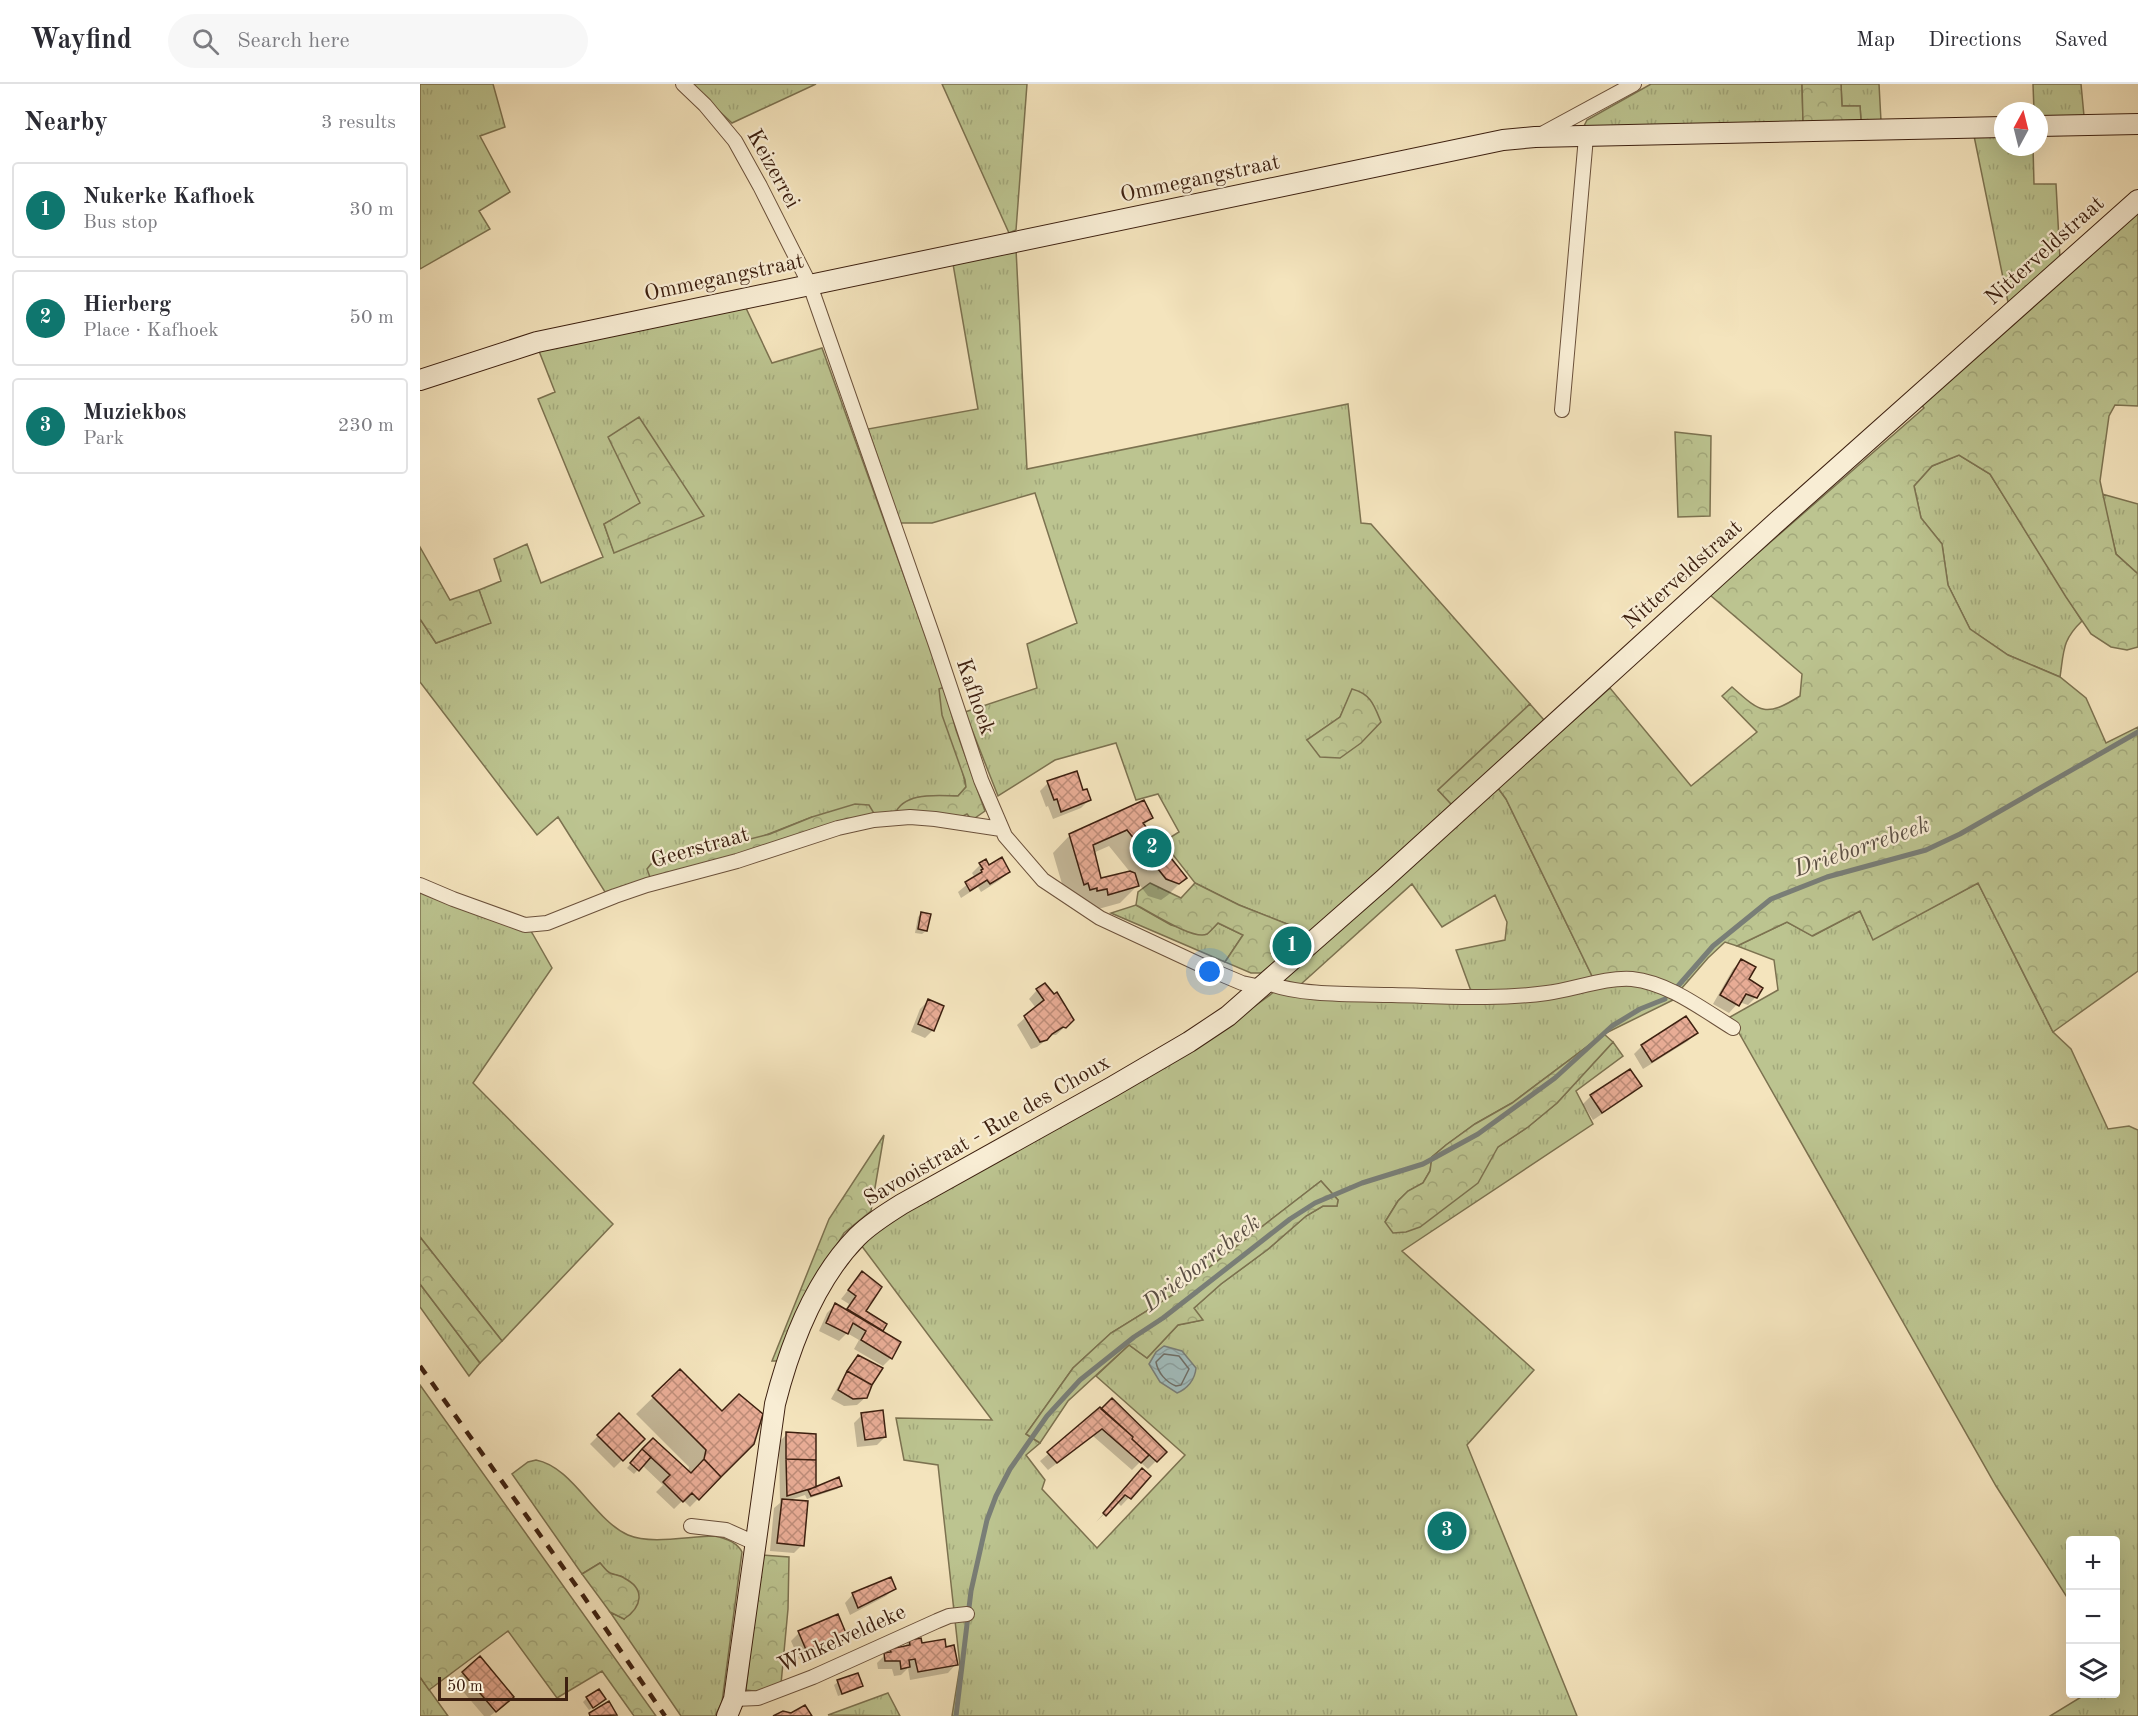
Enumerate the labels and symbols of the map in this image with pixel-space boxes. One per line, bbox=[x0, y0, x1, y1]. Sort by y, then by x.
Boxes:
north arrow bbox=[1994, 102, 2048, 156]
street label: Keizerrei bbox=[742, 126, 804, 212]
street label: Ommegangstraat bbox=[1118, 151, 1282, 207]
street label: Nitterveldstraat bbox=[1981, 192, 2109, 310]
street label: Ommegangstraat bbox=[642, 250, 806, 306]
street label: Nitterveldstraat bbox=[1619, 516, 1747, 634]
street label: Kafhoek bbox=[952, 656, 998, 738]
water label: Drieborrebeek bbox=[1790, 814, 1933, 883]
street label: Geerstraat bbox=[649, 824, 751, 872]
pin: 2 bbox=[1132, 826, 1172, 870]
pin: 1 bbox=[1272, 924, 1312, 968]
your location bbox=[1195, 957, 1224, 986]
street label: Savooistraat - Rue des Choux bbox=[860, 1051, 1114, 1211]
water label: Drieborrebeek bbox=[1138, 1211, 1265, 1318]
pin: 3 bbox=[1428, 1508, 1466, 1554]
street label: Winkelveldeke bbox=[775, 1601, 909, 1677]
scale bar bbox=[438, 1674, 568, 1702]

